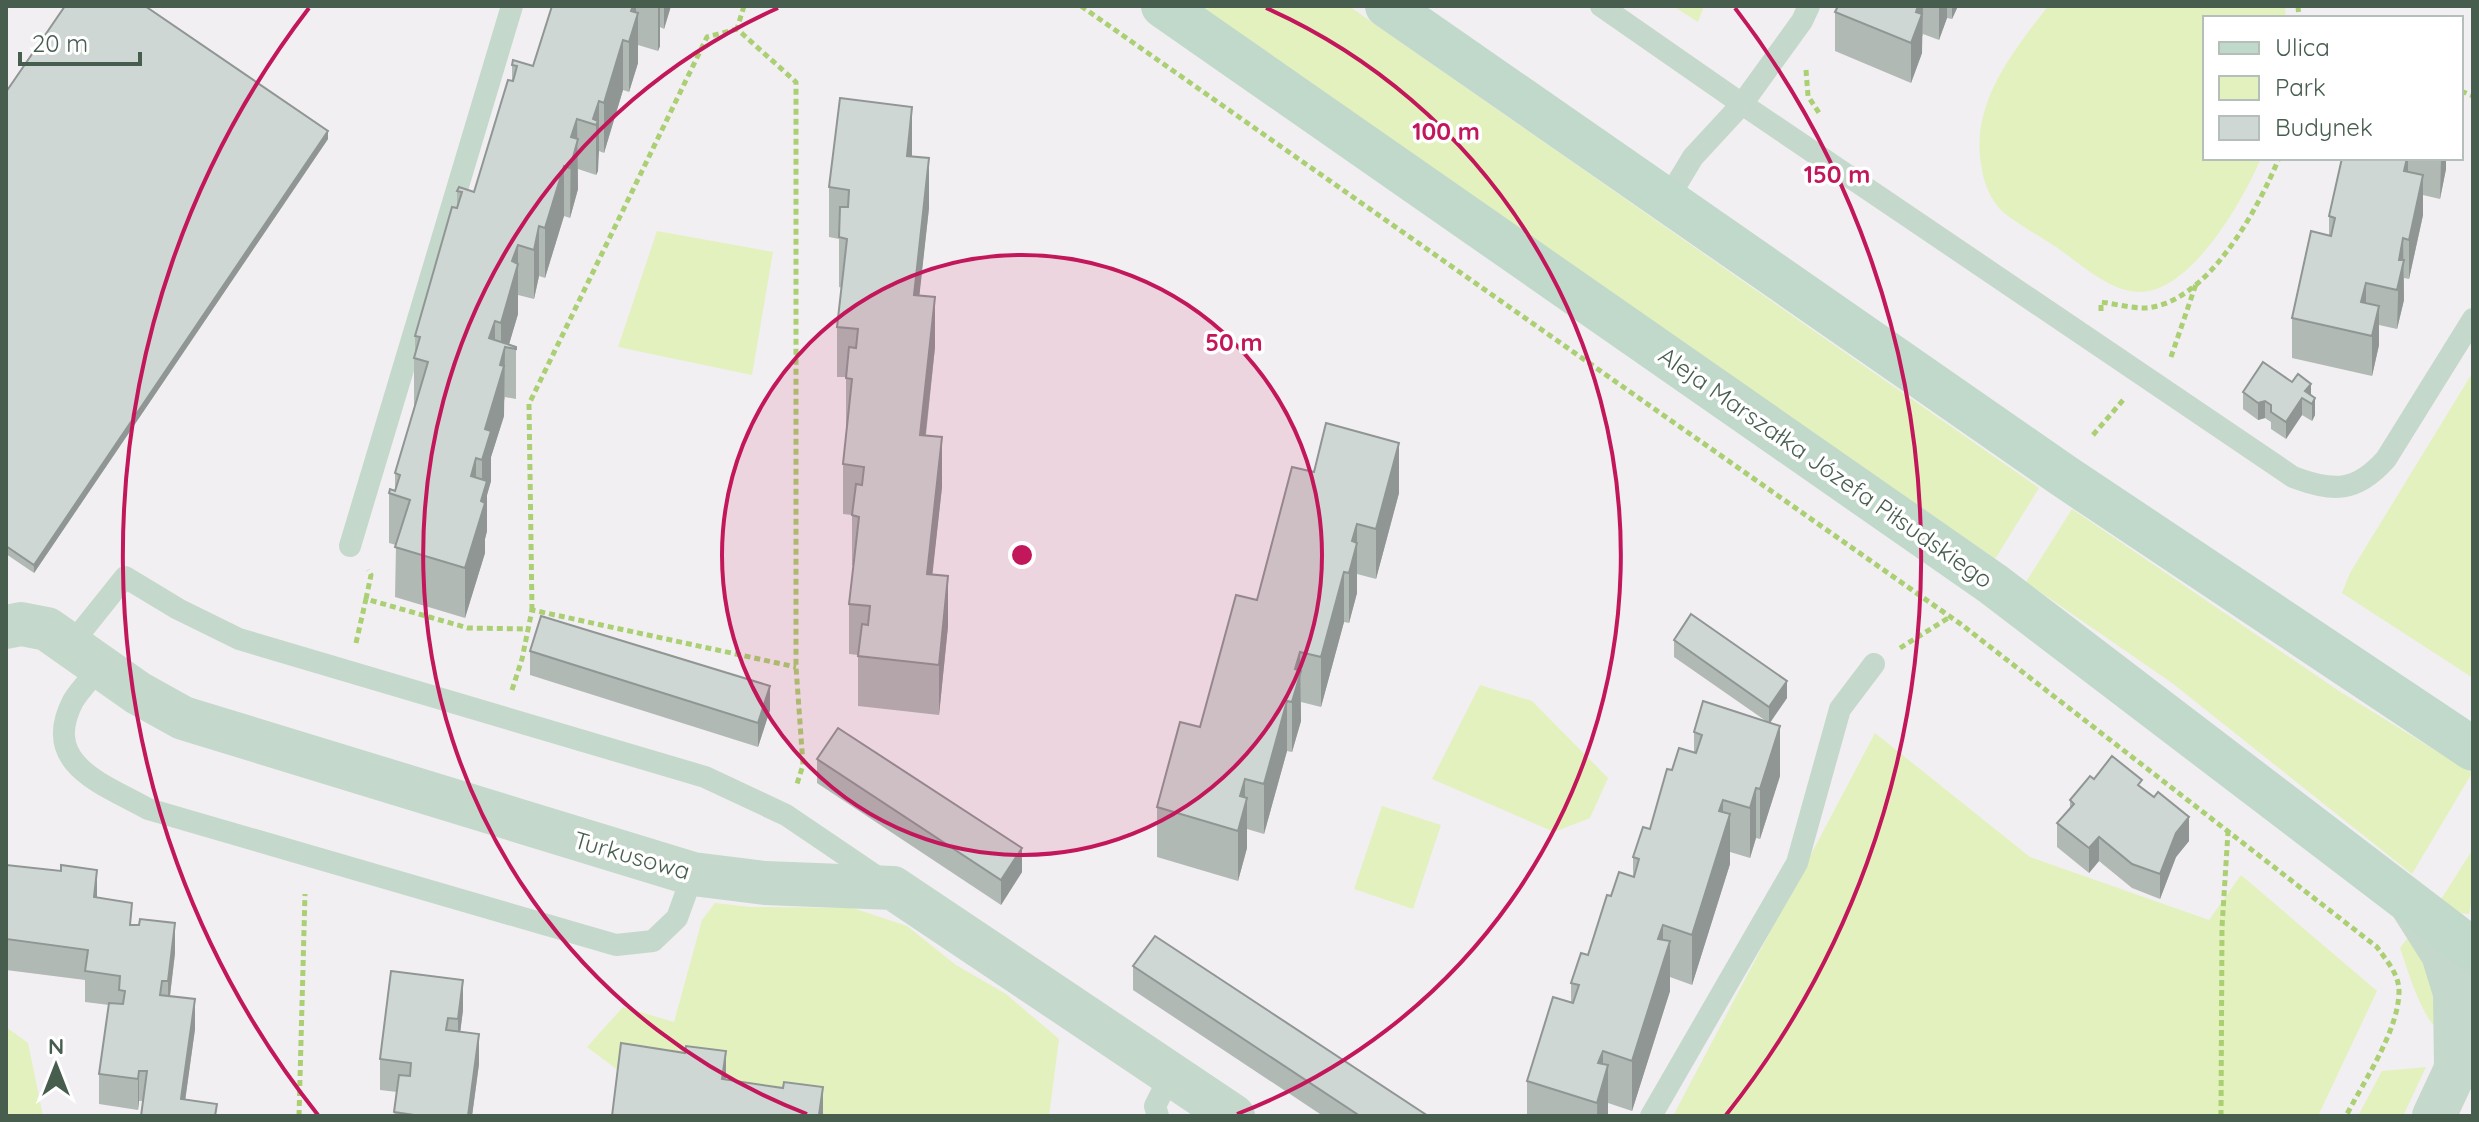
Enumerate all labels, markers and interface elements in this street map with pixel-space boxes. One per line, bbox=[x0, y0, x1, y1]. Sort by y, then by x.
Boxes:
scale bar bbox=[20, 16, 140, 66]
legend bbox=[2203, 16, 2463, 160]
text: 20 m bbox=[32, 28, 88, 58]
text: Ulica bbox=[2275, 32, 2330, 62]
text: Park bbox=[2275, 72, 2326, 102]
text: Budynek bbox=[2275, 112, 2373, 142]
text: 100 m bbox=[1412, 116, 1480, 146]
text: 150 m bbox=[1804, 159, 1870, 189]
text: 50 m bbox=[1205, 327, 1263, 357]
street label: Aleja Marszałka Józefa Piłsudskiego bbox=[1653, 340, 1999, 594]
centre of rings bbox=[1008, 541, 1036, 569]
street label: Turkusowa bbox=[571, 824, 693, 886]
north arrow bbox=[16, 1026, 96, 1106]
text: N bbox=[48, 1032, 64, 1060]

